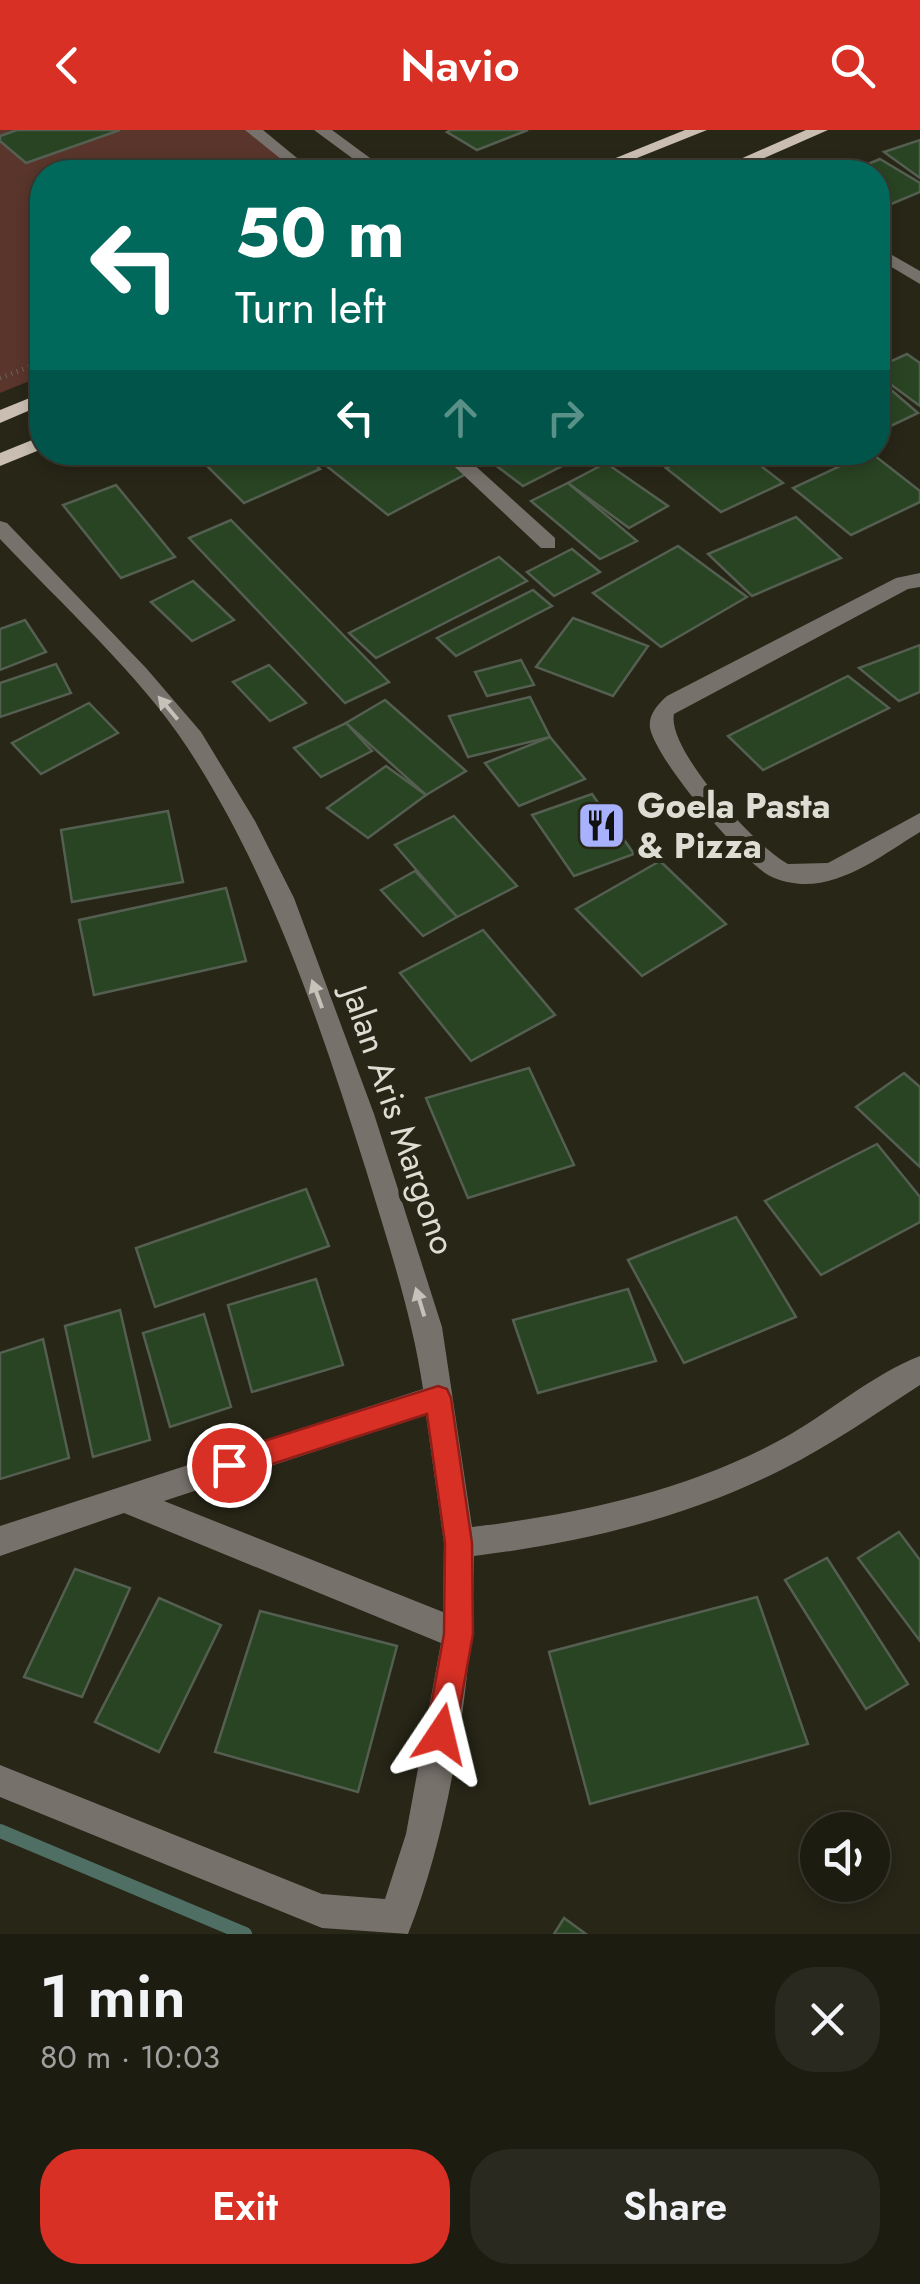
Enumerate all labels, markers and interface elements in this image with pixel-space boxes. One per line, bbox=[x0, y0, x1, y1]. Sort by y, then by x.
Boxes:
text: Navio bbox=[400, 33, 520, 98]
icon: back bbox=[40, 38, 95, 93]
icon: search bbox=[825, 38, 880, 93]
text: 50 m bbox=[235, 182, 405, 283]
icon: left bbox=[70, 200, 200, 330]
text: Turn left bbox=[235, 275, 386, 340]
icon: left bbox=[328, 390, 383, 445]
icon: ahead bbox=[433, 390, 488, 445]
icon: right bbox=[538, 390, 593, 445]
one-way arrow bbox=[157, 695, 179, 720]
place label: Goela Pasta & Pizza bbox=[637, 781, 831, 871]
restaurant icon: Goela Pasta & Pizza bbox=[576, 800, 628, 852]
street label: Jalan Aris Margono bbox=[328, 975, 468, 1261]
one-way arrow bbox=[309, 979, 324, 1009]
one-way arrow bbox=[412, 1286, 427, 1317]
pin bbox=[187, 1423, 272, 1508]
icon: arrive bbox=[202, 1438, 257, 1493]
position arrow bbox=[389, 1682, 493, 1786]
map controls bbox=[800, 1812, 890, 1902]
button: sound bbox=[800, 1812, 890, 1902]
text: 1 min bbox=[40, 1953, 186, 2040]
button: close bbox=[775, 1967, 880, 2072]
text: 80 m · 10:03 bbox=[40, 2034, 220, 2080]
button: Exit bbox=[40, 2149, 450, 2264]
button: Share bbox=[470, 2149, 880, 2264]

